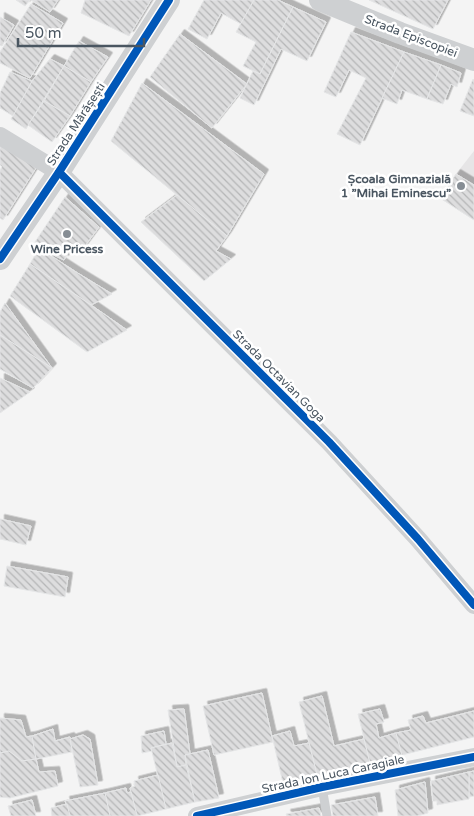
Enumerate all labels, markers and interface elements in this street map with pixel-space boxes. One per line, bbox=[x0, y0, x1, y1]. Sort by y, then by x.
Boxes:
street label: Strada Episcopiei bbox=[363, 12, 459, 60]
scale bar bbox=[18, 15, 144, 47]
text: 50 m bbox=[25, 24, 62, 42]
street label: Strada Mărășești bbox=[44, 80, 108, 168]
place label: Școala Gimnazială 1 ”Mihai Eminescu” bbox=[341, 172, 451, 200]
marker: Școala Gimnazială 1 ”Mihai Eminescu” bbox=[455, 180, 467, 192]
marker: Wine Pricess bbox=[61, 228, 73, 240]
place label: Wine Pricess bbox=[31, 242, 103, 256]
street label: Strada Octavian Goga bbox=[230, 327, 328, 425]
street label: Strada Ion Luca Caragiale bbox=[260, 752, 406, 796]

